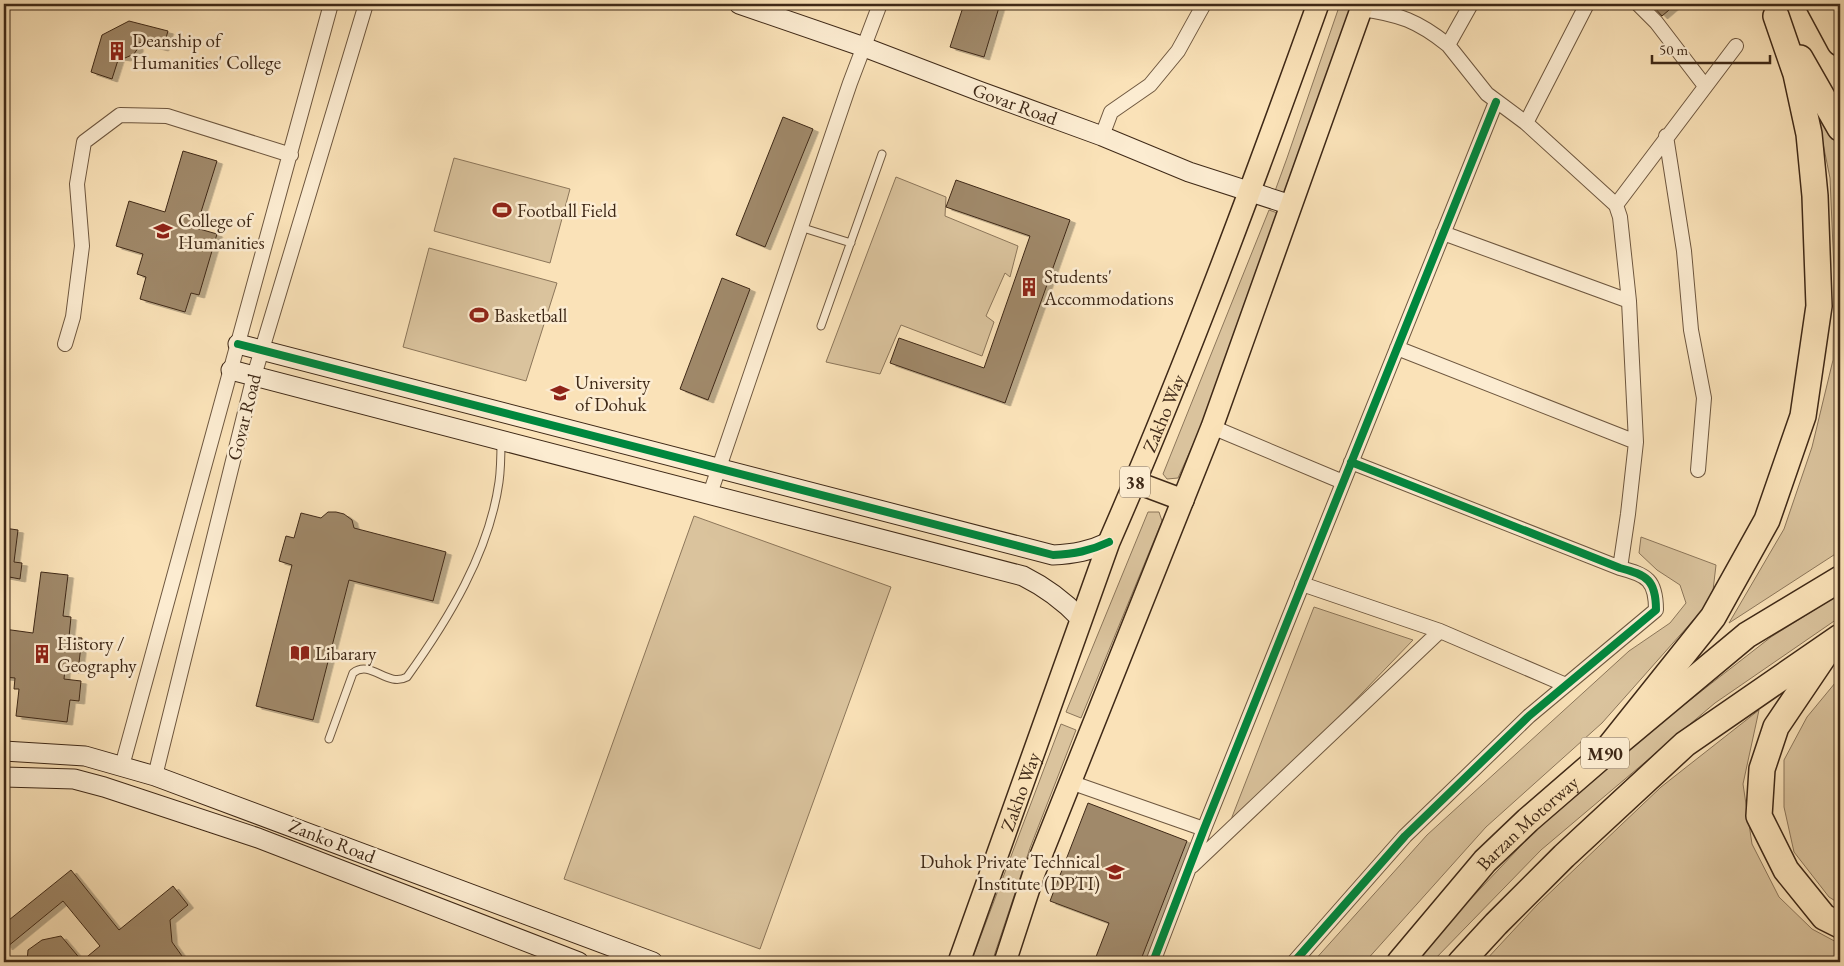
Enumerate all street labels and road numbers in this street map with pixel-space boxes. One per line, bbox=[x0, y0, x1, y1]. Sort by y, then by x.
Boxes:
street label: Govar Road bbox=[969, 77, 1061, 131]
street label: Zakho Way bbox=[1136, 370, 1191, 456]
street label: Govar Road bbox=[221, 371, 267, 463]
road number: 38 bbox=[1120, 467, 1150, 498]
road number: M90 bbox=[1581, 738, 1629, 768]
street label: Zakho Way bbox=[994, 748, 1046, 834]
street label: Barzan Motorway bbox=[1470, 769, 1584, 875]
street label: Zanko Road bbox=[285, 813, 379, 869]

